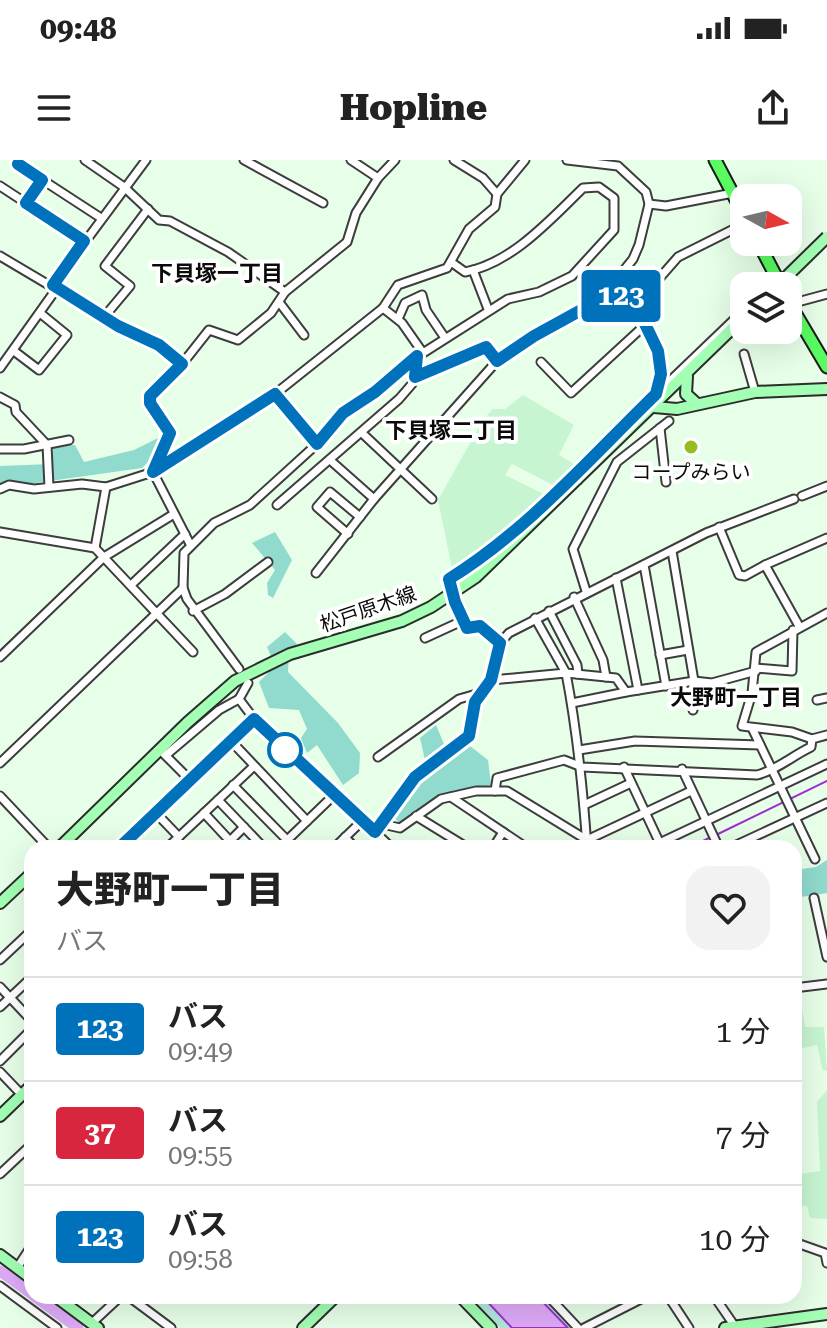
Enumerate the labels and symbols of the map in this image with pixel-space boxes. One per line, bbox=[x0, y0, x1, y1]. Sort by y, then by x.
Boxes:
north arrow bbox=[730, 184, 802, 256]
district label: 下貝塚一丁目 bbox=[151, 261, 283, 286]
line badge: 123 bbox=[575, 270, 667, 322]
district label: 下貝塚二丁目 bbox=[385, 418, 517, 443]
marker: コープみらい bbox=[682, 438, 700, 456]
place label: コープみらい bbox=[632, 460, 750, 484]
street label: 松戸原木線 bbox=[317, 581, 419, 637]
district label: 大野町一丁目 bbox=[670, 685, 802, 710]
unlabelled marker bbox=[268, 733, 302, 767]

